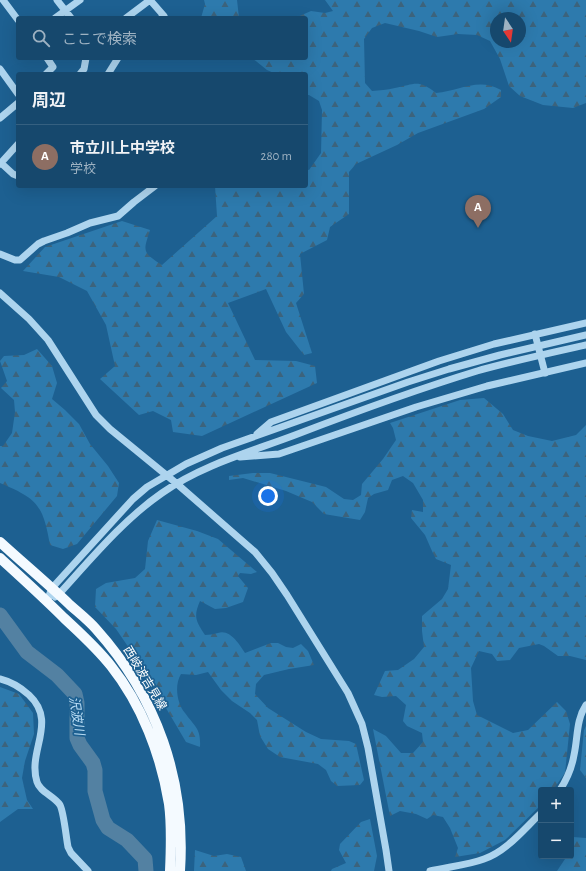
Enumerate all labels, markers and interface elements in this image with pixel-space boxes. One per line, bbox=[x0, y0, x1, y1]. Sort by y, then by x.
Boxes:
north arrow bbox=[490, 12, 526, 48]
search box bbox=[16, 16, 308, 60]
icon: search bbox=[30, 27, 52, 49]
text: ここで検索 bbox=[62, 32, 137, 47]
text: 周辺 bbox=[32, 92, 66, 109]
text: 市立川上中学校 bbox=[70, 141, 175, 156]
text: A bbox=[41, 150, 49, 163]
text: 280 m bbox=[261, 150, 292, 163]
text: 学校 bbox=[70, 163, 96, 176]
pin: A bbox=[465, 195, 491, 228]
your location bbox=[258, 486, 278, 506]
street label: 西岐波吉見線 bbox=[121, 644, 170, 712]
water label: 沢波川 bbox=[67, 696, 87, 738]
map controls bbox=[538, 787, 574, 859]
button: + bbox=[538, 787, 574, 823]
button: − bbox=[538, 823, 574, 859]

